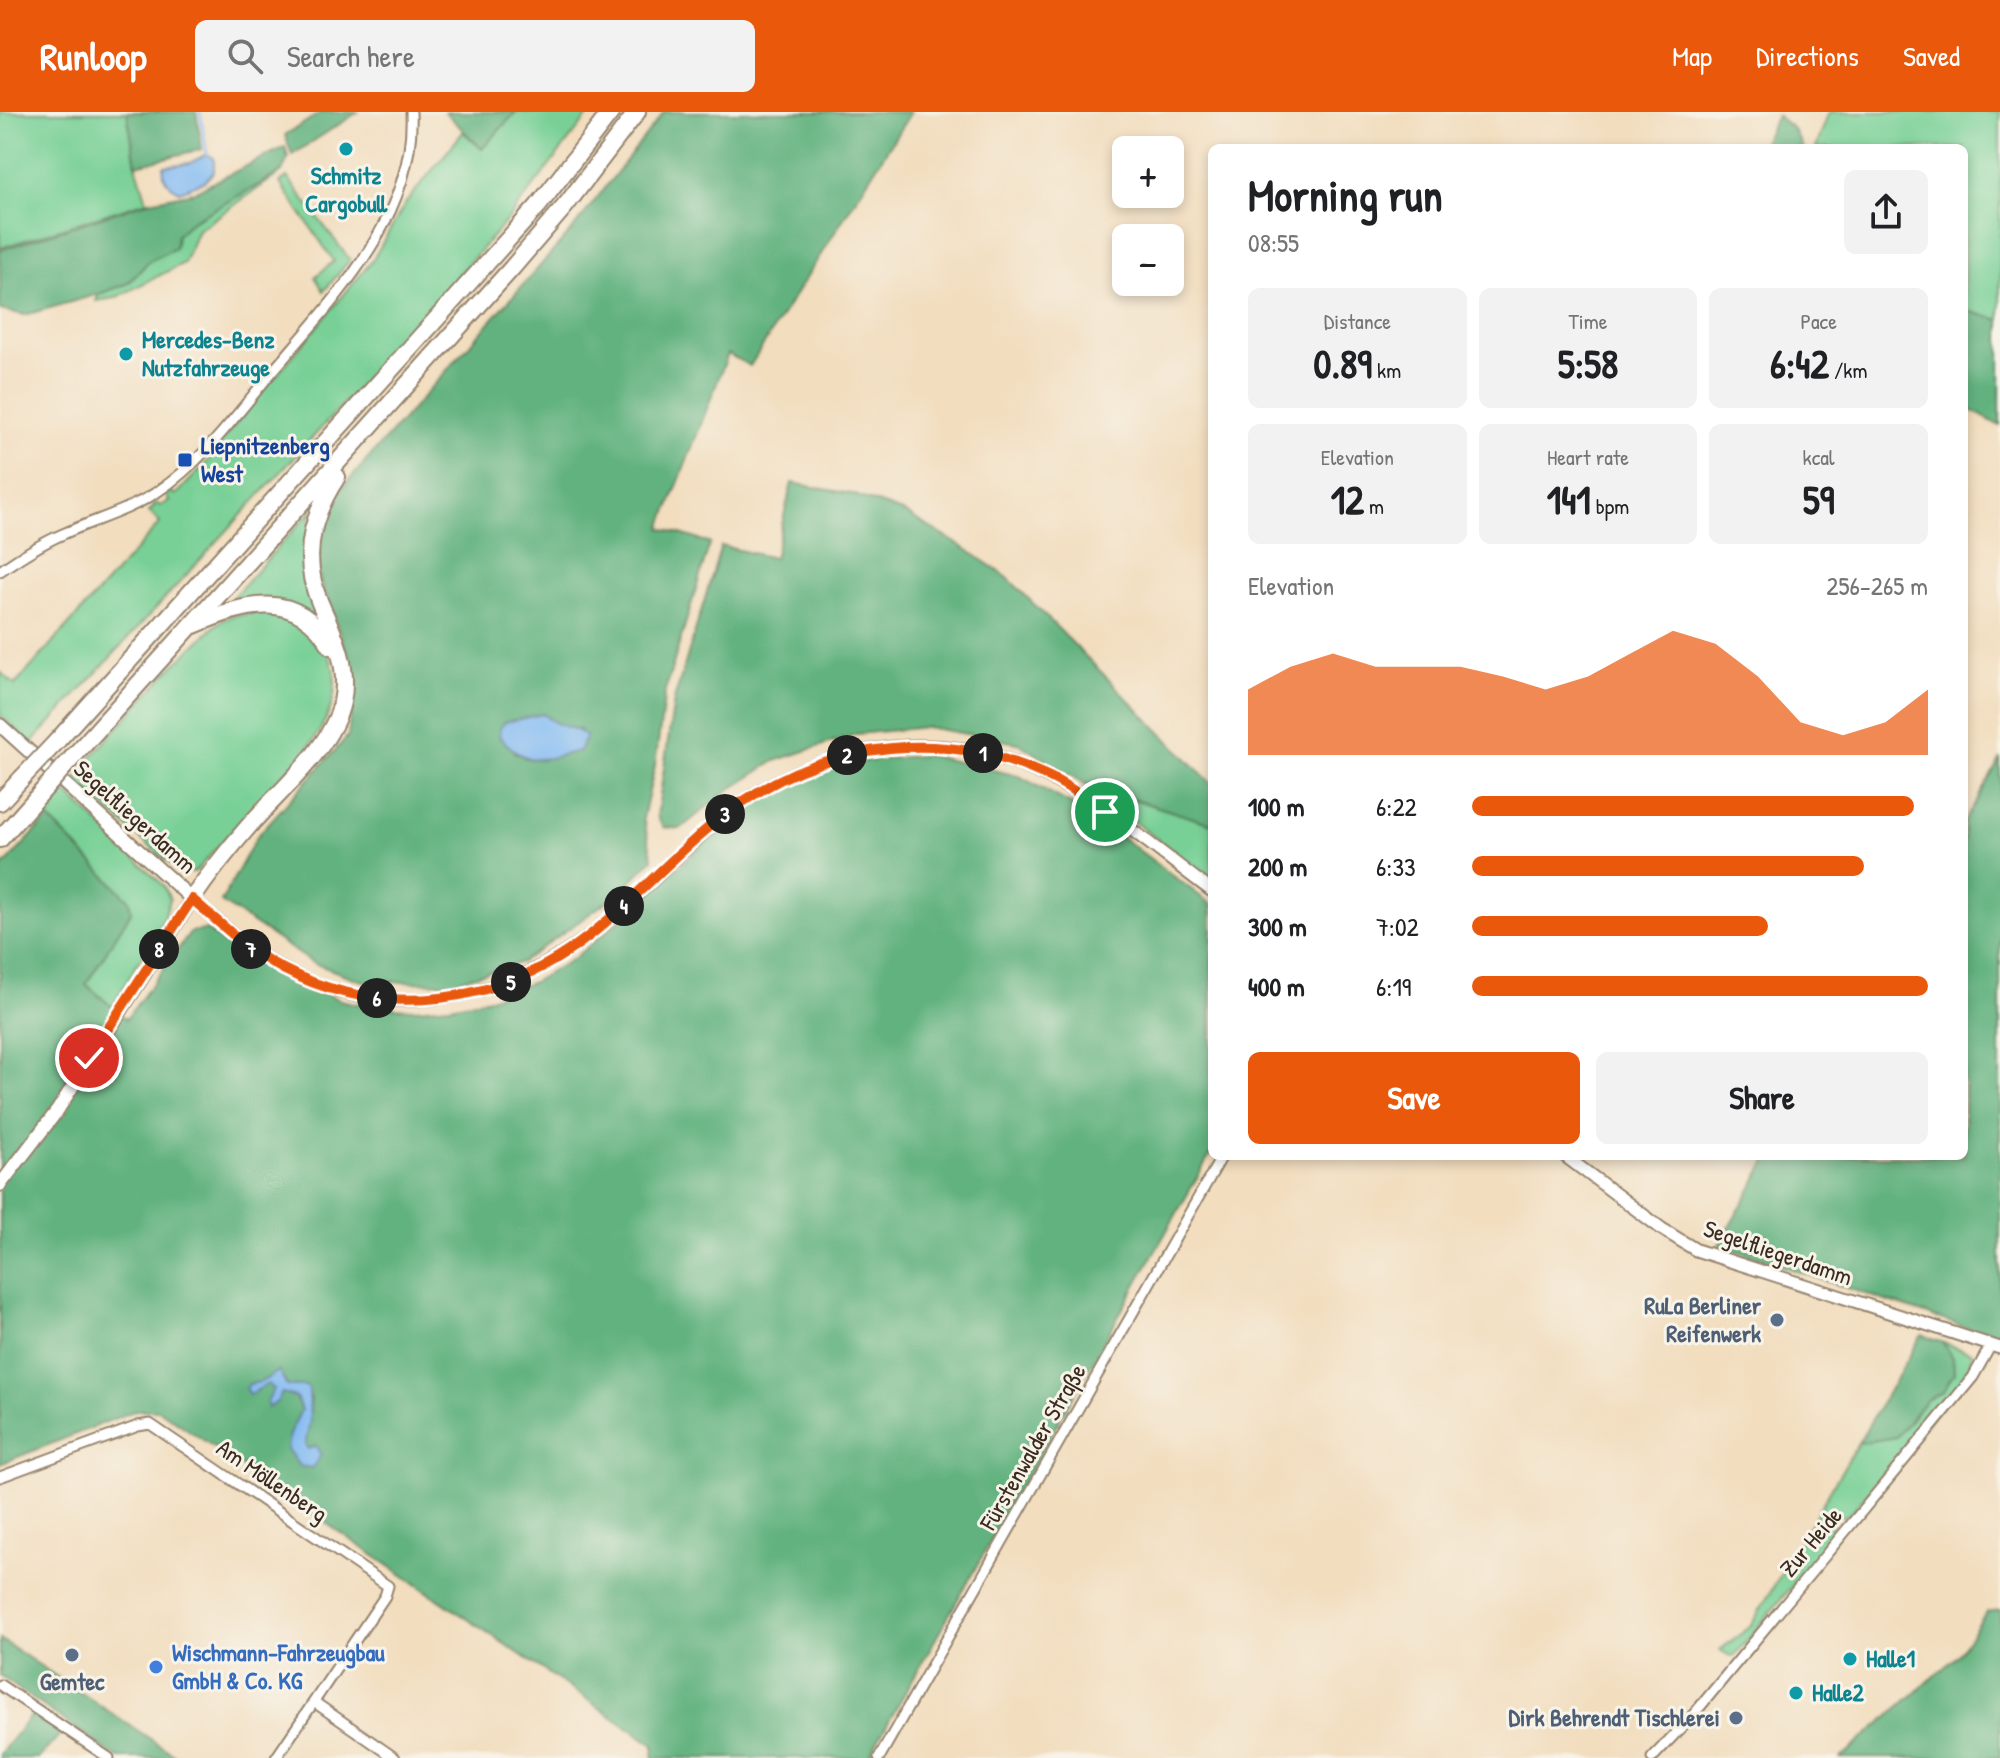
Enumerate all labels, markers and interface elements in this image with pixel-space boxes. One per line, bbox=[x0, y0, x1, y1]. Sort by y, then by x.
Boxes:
search box bbox=[195, 20, 755, 92]
text: Runloop bbox=[40, 30, 147, 82]
icon: search bbox=[223, 34, 267, 78]
text: Search here bbox=[287, 36, 415, 76]
text: Map bbox=[1672, 37, 1712, 75]
text: Directions bbox=[1756, 37, 1859, 75]
text: Saved bbox=[1903, 37, 1960, 75]
map controls bbox=[1112, 136, 1184, 296]
button: + bbox=[1112, 136, 1184, 208]
marker: Schmitz Cargobull bbox=[337, 140, 355, 158]
place label: Schmitz Cargobull bbox=[305, 159, 388, 220]
text: Morning run bbox=[1248, 165, 1443, 225]
button: share bbox=[1844, 170, 1928, 254]
button: − bbox=[1112, 224, 1184, 296]
text: 08:55 bbox=[1248, 225, 1299, 260]
text: Distance bbox=[1324, 306, 1391, 336]
text: Time bbox=[1569, 306, 1607, 336]
text: Pace bbox=[1800, 306, 1837, 336]
place label: Mercedes-Benz Nutzfahrzeuge bbox=[142, 323, 275, 384]
text: 0.89 bbox=[1314, 336, 1372, 390]
text: 5:58 bbox=[1558, 336, 1618, 390]
text: 6:42 bbox=[1770, 336, 1829, 390]
marker: Mercedes-Benz Nutzfahrzeuge bbox=[117, 345, 135, 363]
text: km bbox=[1372, 355, 1401, 385]
text: /km bbox=[1829, 355, 1867, 385]
place label: Liepnitzenberg West bbox=[201, 429, 330, 489]
text: Elevation bbox=[1321, 442, 1394, 472]
text: Heart rate bbox=[1547, 442, 1629, 472]
text: kcal bbox=[1803, 442, 1835, 472]
marker: Liepnitzenberg West bbox=[176, 451, 194, 469]
text: 12 bbox=[1331, 472, 1364, 526]
text: 141 bbox=[1547, 472, 1591, 526]
text: 59 bbox=[1803, 472, 1834, 526]
text: m bbox=[1364, 491, 1384, 521]
text: bpm bbox=[1591, 491, 1629, 521]
text: Elevation bbox=[1248, 568, 1334, 603]
text: 256–265 m bbox=[1826, 568, 1928, 603]
pin: 1 bbox=[963, 733, 1003, 773]
pin: 2 bbox=[827, 735, 867, 775]
text: 1 bbox=[979, 738, 987, 768]
text: 2 bbox=[842, 740, 852, 770]
street label: Segelfliegerdamm bbox=[67, 752, 204, 880]
pin bbox=[1071, 778, 1139, 846]
text: 100 m bbox=[1248, 789, 1304, 824]
text: 6:22 bbox=[1376, 789, 1417, 824]
icon: arrive bbox=[1083, 790, 1127, 834]
pin: 3 bbox=[705, 794, 745, 834]
text: 3 bbox=[720, 799, 730, 829]
text: 200 m bbox=[1248, 849, 1307, 884]
text: 6:33 bbox=[1376, 849, 1416, 884]
pin: 4 bbox=[604, 886, 644, 926]
text: 4 bbox=[620, 891, 628, 921]
text: 300 m bbox=[1248, 909, 1307, 944]
text: 7:02 bbox=[1376, 909, 1419, 944]
pin: 8 bbox=[139, 929, 179, 969]
pin: 7 bbox=[231, 929, 271, 969]
text: 8 bbox=[154, 934, 164, 964]
text: 7 bbox=[246, 934, 256, 964]
pin: 5 bbox=[491, 962, 531, 1002]
text: 5 bbox=[506, 967, 516, 997]
text: 400 m bbox=[1248, 969, 1305, 1004]
text: 6:19 bbox=[1376, 969, 1411, 1004]
pin: 6 bbox=[357, 978, 397, 1018]
text: 6 bbox=[373, 983, 381, 1013]
pin bbox=[55, 1024, 123, 1092]
icon: check bbox=[67, 1036, 111, 1080]
button: Save bbox=[1248, 1052, 1580, 1144]
button: Share bbox=[1596, 1052, 1928, 1144]
street label: Segelfliegerdamm bbox=[1700, 1212, 1857, 1292]
place label: RuLa Berliner Reifenwerk bbox=[1644, 1289, 1762, 1349]
marker: RuLa Berliner Reifenwerk bbox=[1768, 1311, 1786, 1329]
street label: Fürstenwalder Straße bbox=[971, 1357, 1093, 1536]
street label: Am Möllenberg bbox=[211, 1431, 334, 1529]
street label: Zur Heide bbox=[1772, 1499, 1849, 1583]
place label: Wischmann-Fahrzeugbau GmbH & Co. KG bbox=[172, 1636, 385, 1696]
place label: Halle1 bbox=[1866, 1642, 1916, 1674]
marker: Gemtec bbox=[63, 1646, 81, 1664]
marker: Halle1 bbox=[1841, 1650, 1859, 1668]
marker: Wischmann-Fahrzeugbau GmbH & Co. KG bbox=[147, 1658, 165, 1676]
place label: Gemtec bbox=[40, 1665, 105, 1697]
place label: Halle2 bbox=[1812, 1676, 1865, 1708]
marker: Halle2 bbox=[1787, 1684, 1805, 1702]
place label: Dirk Behrendt Tischlerei bbox=[1509, 1701, 1720, 1733]
marker: Dirk Behrendt Tischlerei bbox=[1727, 1709, 1745, 1727]

